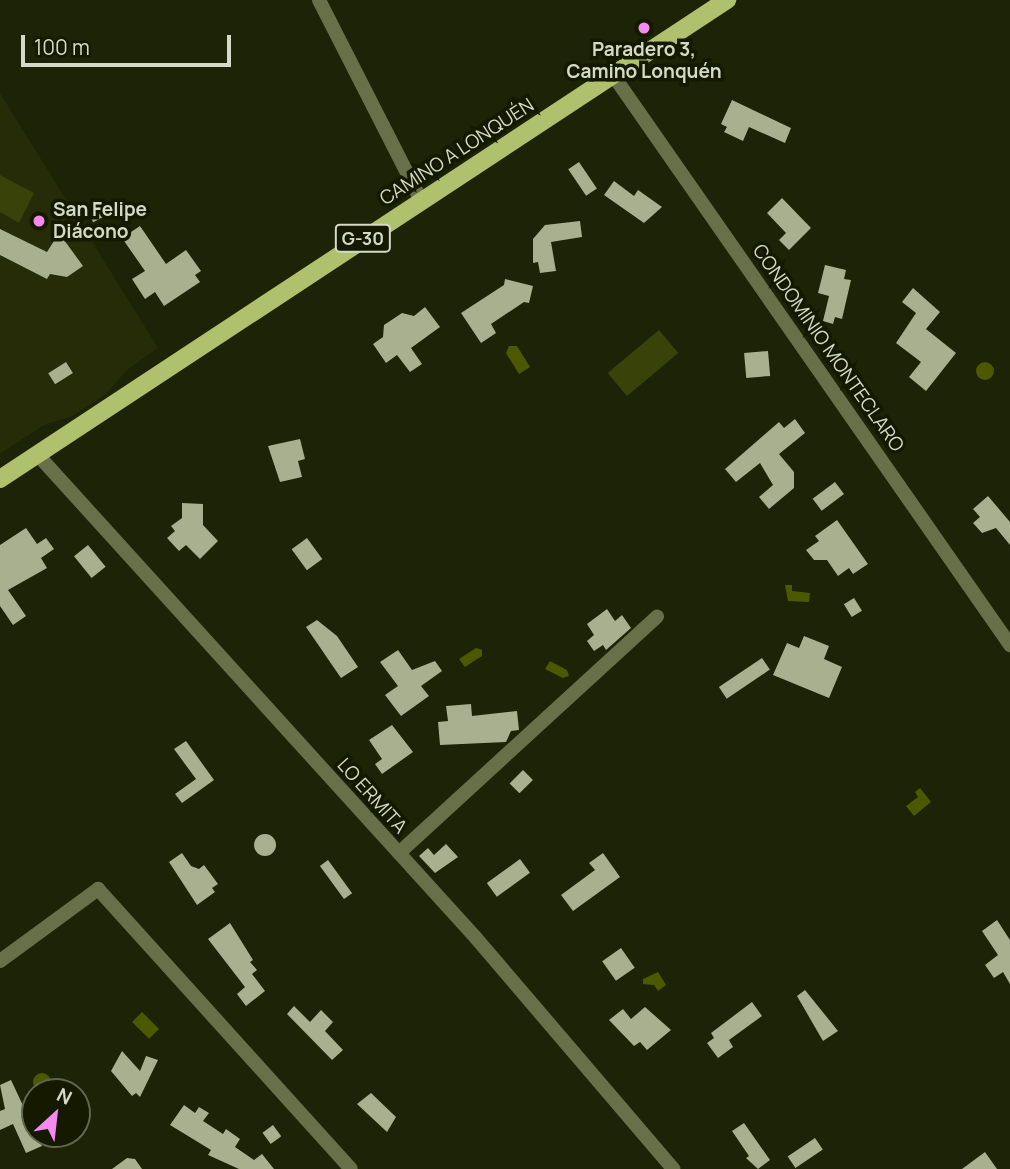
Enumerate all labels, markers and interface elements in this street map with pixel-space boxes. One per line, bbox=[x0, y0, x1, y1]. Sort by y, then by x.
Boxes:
marker: Paradero 3, Camino Lonquén bbox=[636, 20, 652, 36]
scale bar bbox=[24, 21, 234, 65]
text: 100 m bbox=[34, 33, 90, 61]
place label: Paradero 3, Camino Lonquén bbox=[566, 39, 722, 83]
street label: CAMINO A LONQUÉN bbox=[376, 94, 538, 210]
place label: San Felipe Diácono bbox=[53, 199, 147, 243]
marker: San Felipe Diácono bbox=[31, 213, 47, 229]
road number: G-30 bbox=[333, 224, 393, 252]
street label: CONDOMINIO MONTECLARO bbox=[748, 240, 908, 456]
street label: LO ERMITA bbox=[332, 754, 412, 838]
north arrow bbox=[21, 1078, 91, 1148]
text: N bbox=[53, 1081, 77, 1111]

